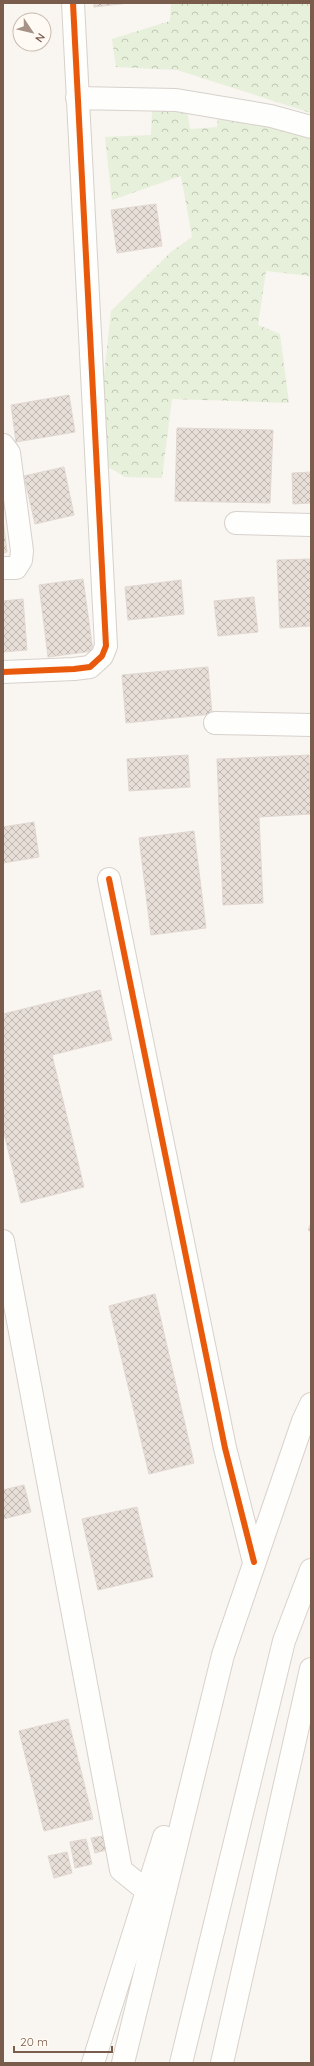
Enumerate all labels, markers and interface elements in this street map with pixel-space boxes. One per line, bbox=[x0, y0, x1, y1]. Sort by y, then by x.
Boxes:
north arrow bbox=[12, 12, 52, 52]
text: N bbox=[32, 30, 48, 45]
scale bar bbox=[14, 2028, 112, 2054]
text: 20 m bbox=[20, 2034, 48, 2049]

